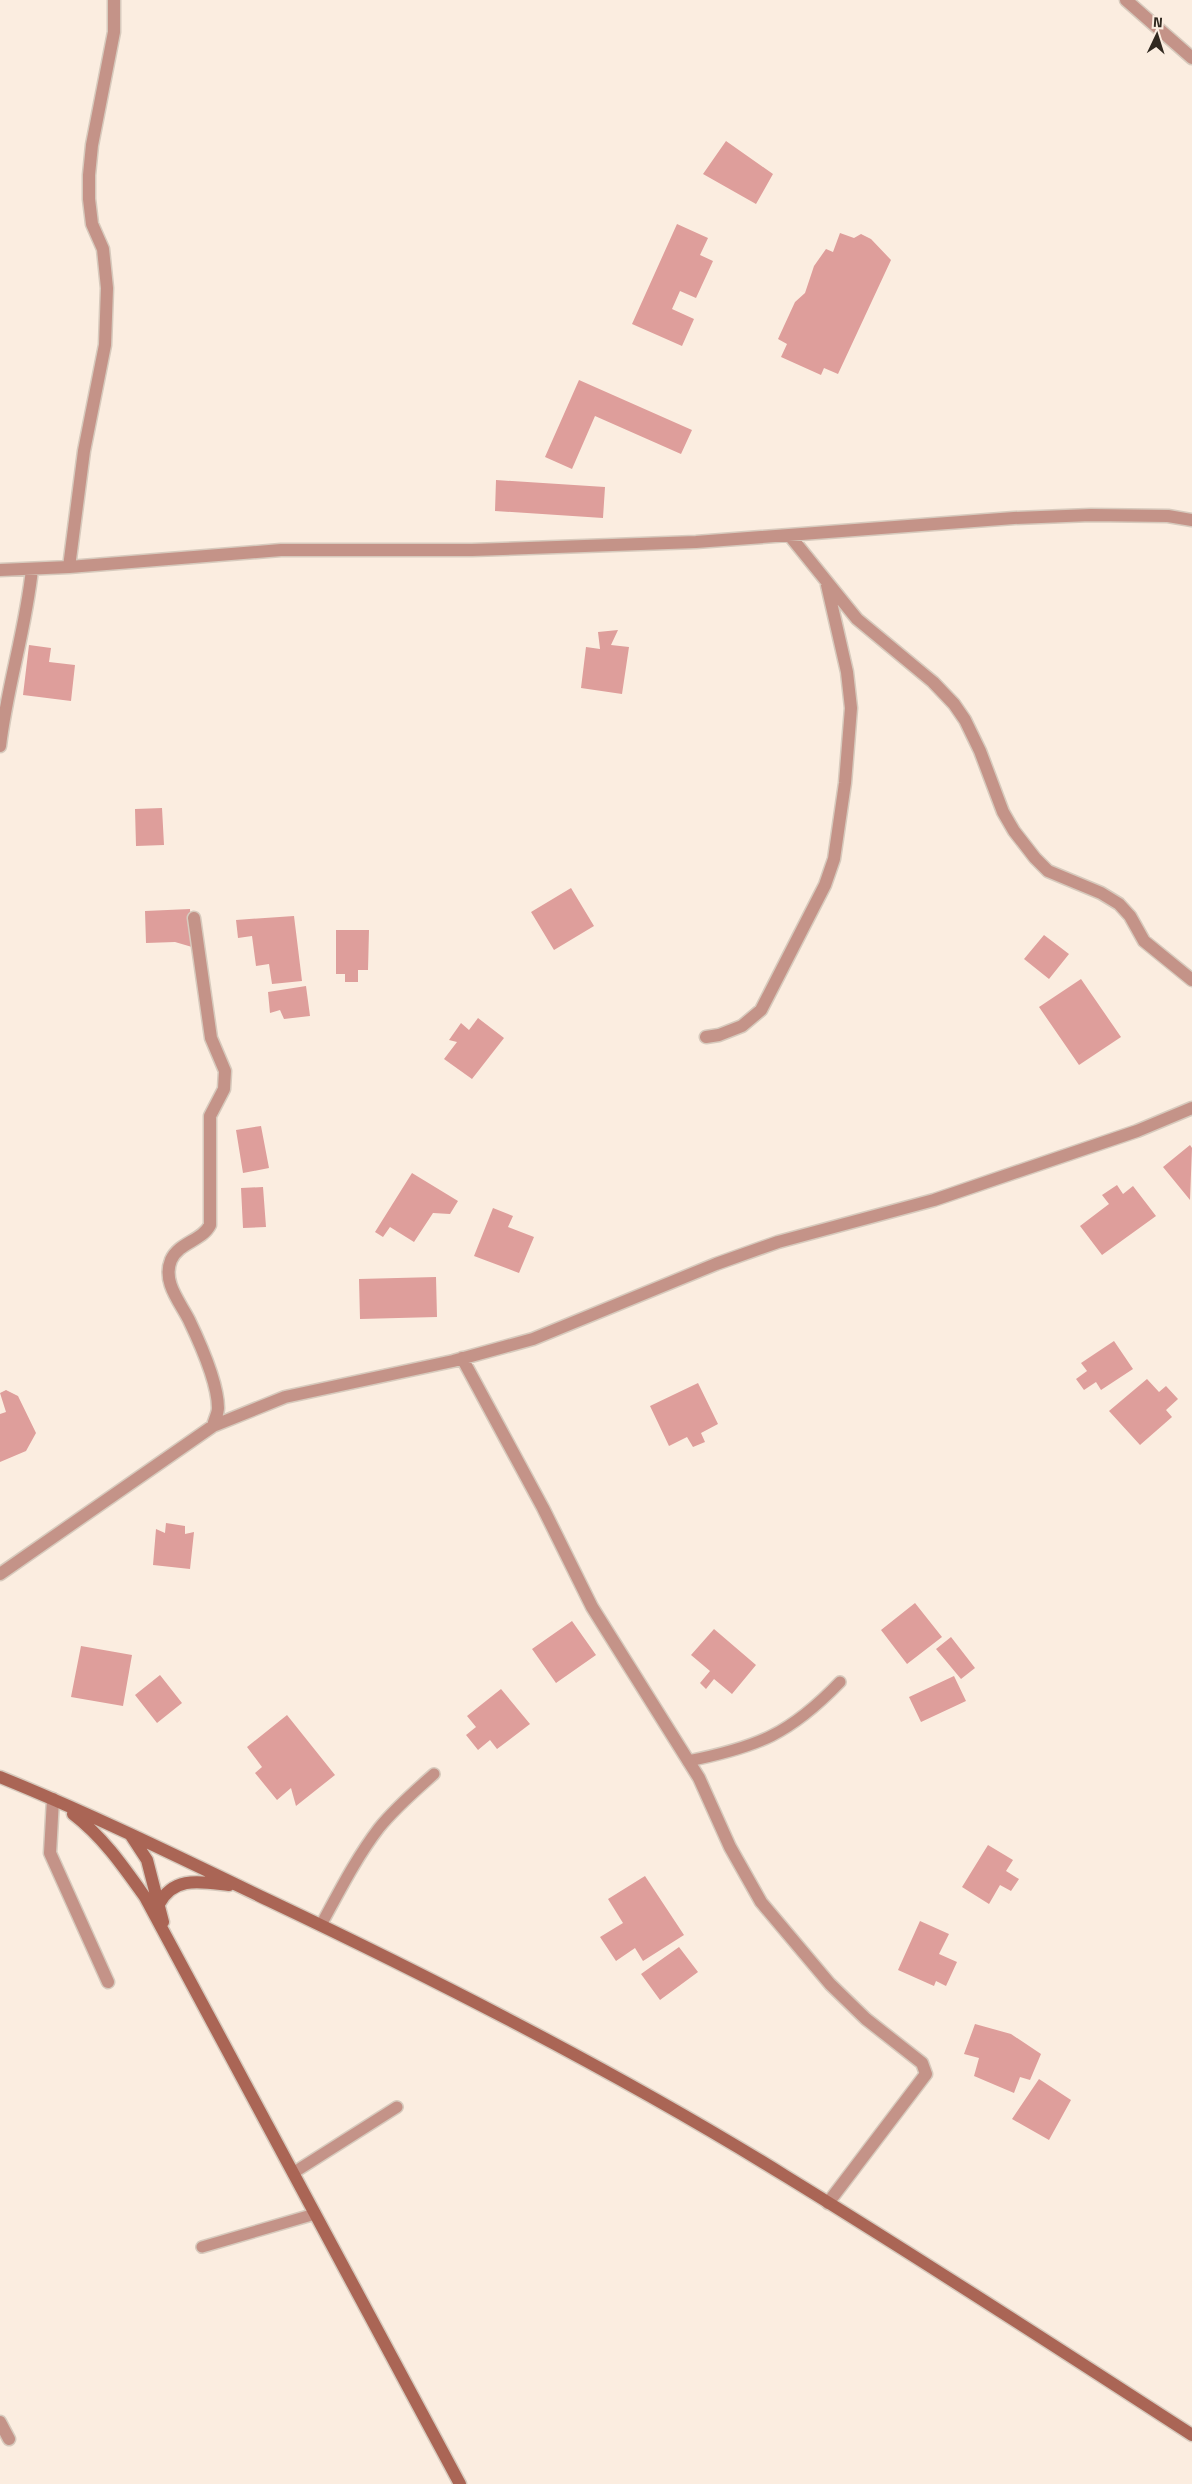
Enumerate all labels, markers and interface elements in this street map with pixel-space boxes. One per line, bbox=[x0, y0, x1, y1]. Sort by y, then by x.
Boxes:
north arrow bbox=[1132, 10, 1182, 60]
text: N bbox=[1152, 11, 1164, 32]

